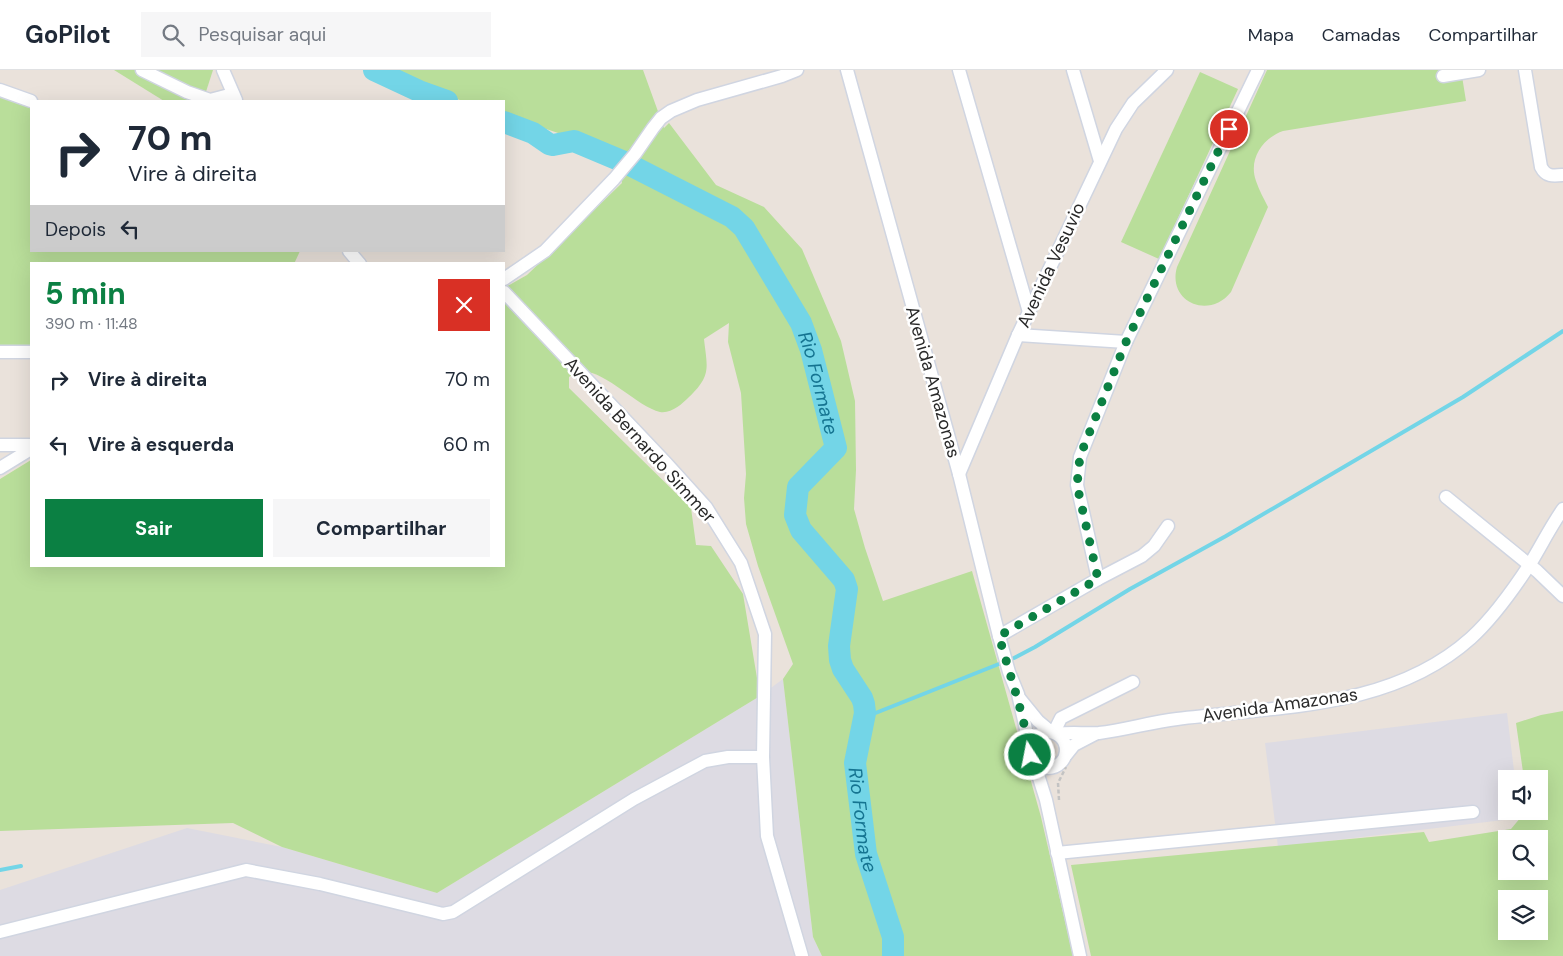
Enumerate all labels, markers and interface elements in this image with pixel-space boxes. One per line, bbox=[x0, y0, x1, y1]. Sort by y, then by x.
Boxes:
search box bbox=[141, 12, 491, 57]
text: GoPilot bbox=[25, 19, 111, 50]
icon: search bbox=[159, 21, 187, 49]
text: Pesquisar aqui bbox=[199, 22, 326, 47]
text: Mapa bbox=[1248, 23, 1294, 47]
text: Camadas bbox=[1322, 23, 1400, 47]
text: Compartilhar bbox=[1428, 23, 1538, 47]
pin bbox=[1208, 108, 1250, 150]
text: 70 m bbox=[128, 115, 212, 161]
icon: arrive bbox=[1215, 115, 1243, 143]
icon: right bbox=[45, 120, 110, 185]
text: Vire à direita bbox=[128, 159, 257, 188]
street label: Avenida Vesuvio bbox=[1011, 198, 1091, 332]
icon: left bbox=[116, 215, 144, 243]
text: Depois bbox=[45, 217, 106, 242]
text: 5 min bbox=[45, 274, 126, 313]
button: close bbox=[438, 279, 490, 331]
street label: Avenida Amazonas bbox=[900, 303, 966, 461]
text: 390 m · 11:48 bbox=[45, 313, 138, 334]
water label: Rio Formate bbox=[793, 328, 845, 437]
street label: Avenida Bernardo Simmer bbox=[559, 352, 721, 528]
icon: right bbox=[45, 366, 73, 394]
text: Vire à direita bbox=[88, 367, 207, 392]
text: 70 m bbox=[445, 367, 490, 392]
icon: left bbox=[45, 431, 73, 459]
text: Vire à esquerda bbox=[88, 432, 234, 457]
text: 60 m bbox=[443, 432, 490, 457]
button: Sair bbox=[45, 499, 263, 557]
button: Compartilhar bbox=[273, 499, 490, 557]
street label: Avenida Amazonas bbox=[1201, 682, 1359, 728]
position arrow bbox=[1003, 728, 1055, 780]
water label: Rio Formate bbox=[843, 766, 884, 876]
map controls bbox=[1498, 770, 1548, 940]
button: sound bbox=[1498, 770, 1548, 820]
button: search bbox=[1498, 830, 1548, 880]
button: layers bbox=[1498, 890, 1548, 940]

